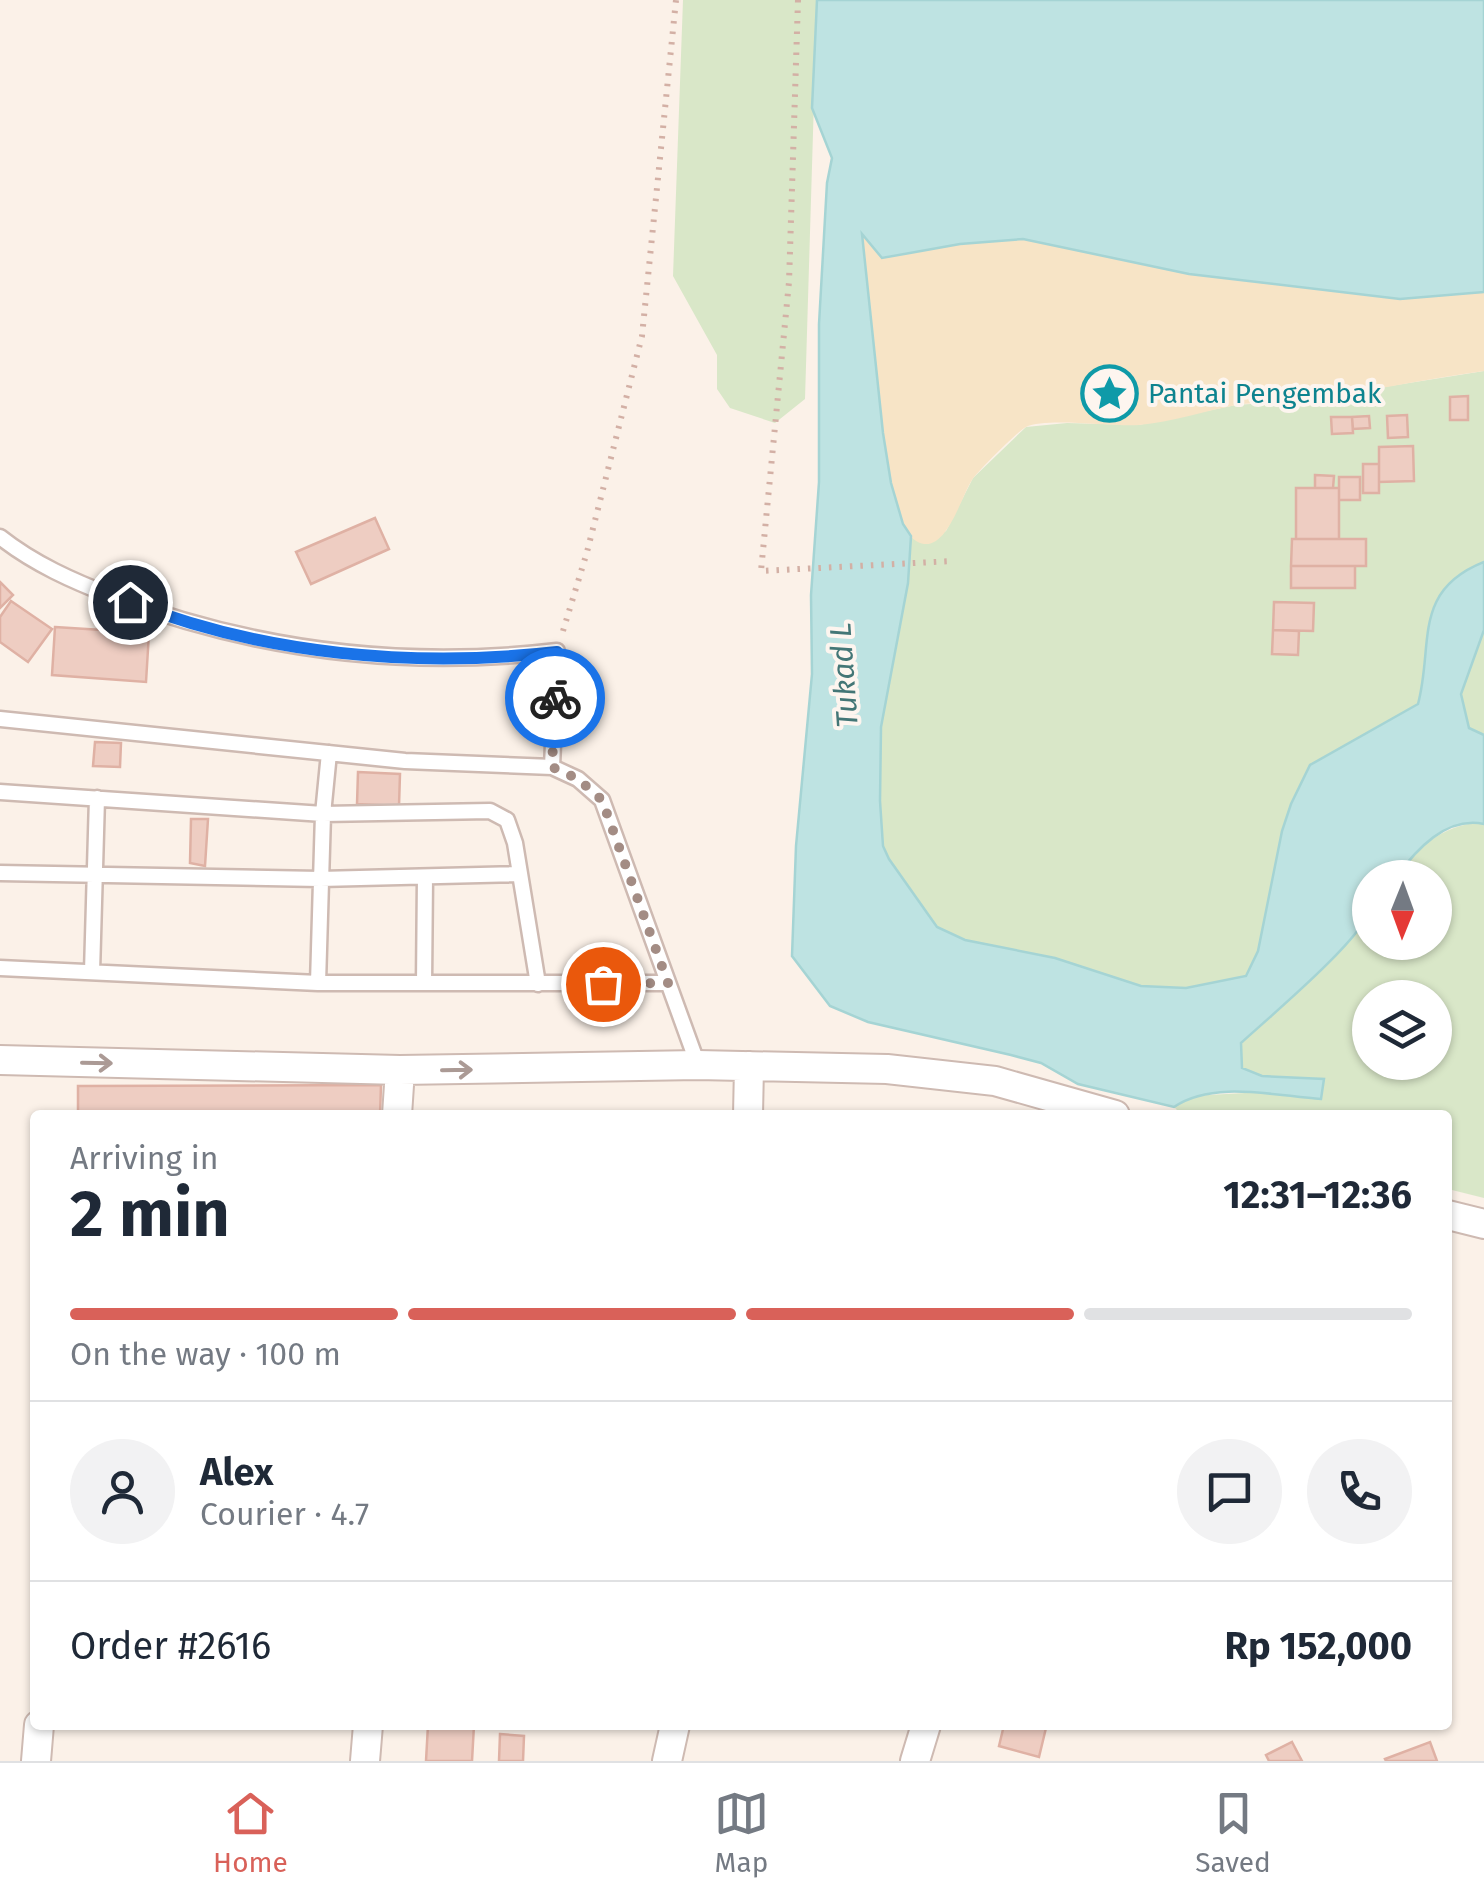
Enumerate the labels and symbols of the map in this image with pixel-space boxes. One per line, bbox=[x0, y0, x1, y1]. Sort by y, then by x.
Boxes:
place icon: Pantai Pengembak bbox=[1079, 363, 1139, 423]
place label: Pantai Pengembak bbox=[1148, 377, 1382, 410]
pin bbox=[88, 560, 173, 645]
water label: Tukad L bbox=[822, 621, 866, 729]
courier bbox=[505, 648, 605, 748]
north arrow bbox=[1352, 860, 1452, 960]
pin bbox=[561, 942, 646, 1027]
one-way arrow bbox=[81, 1053, 113, 1072]
one-way arrow bbox=[440, 1060, 473, 1080]

